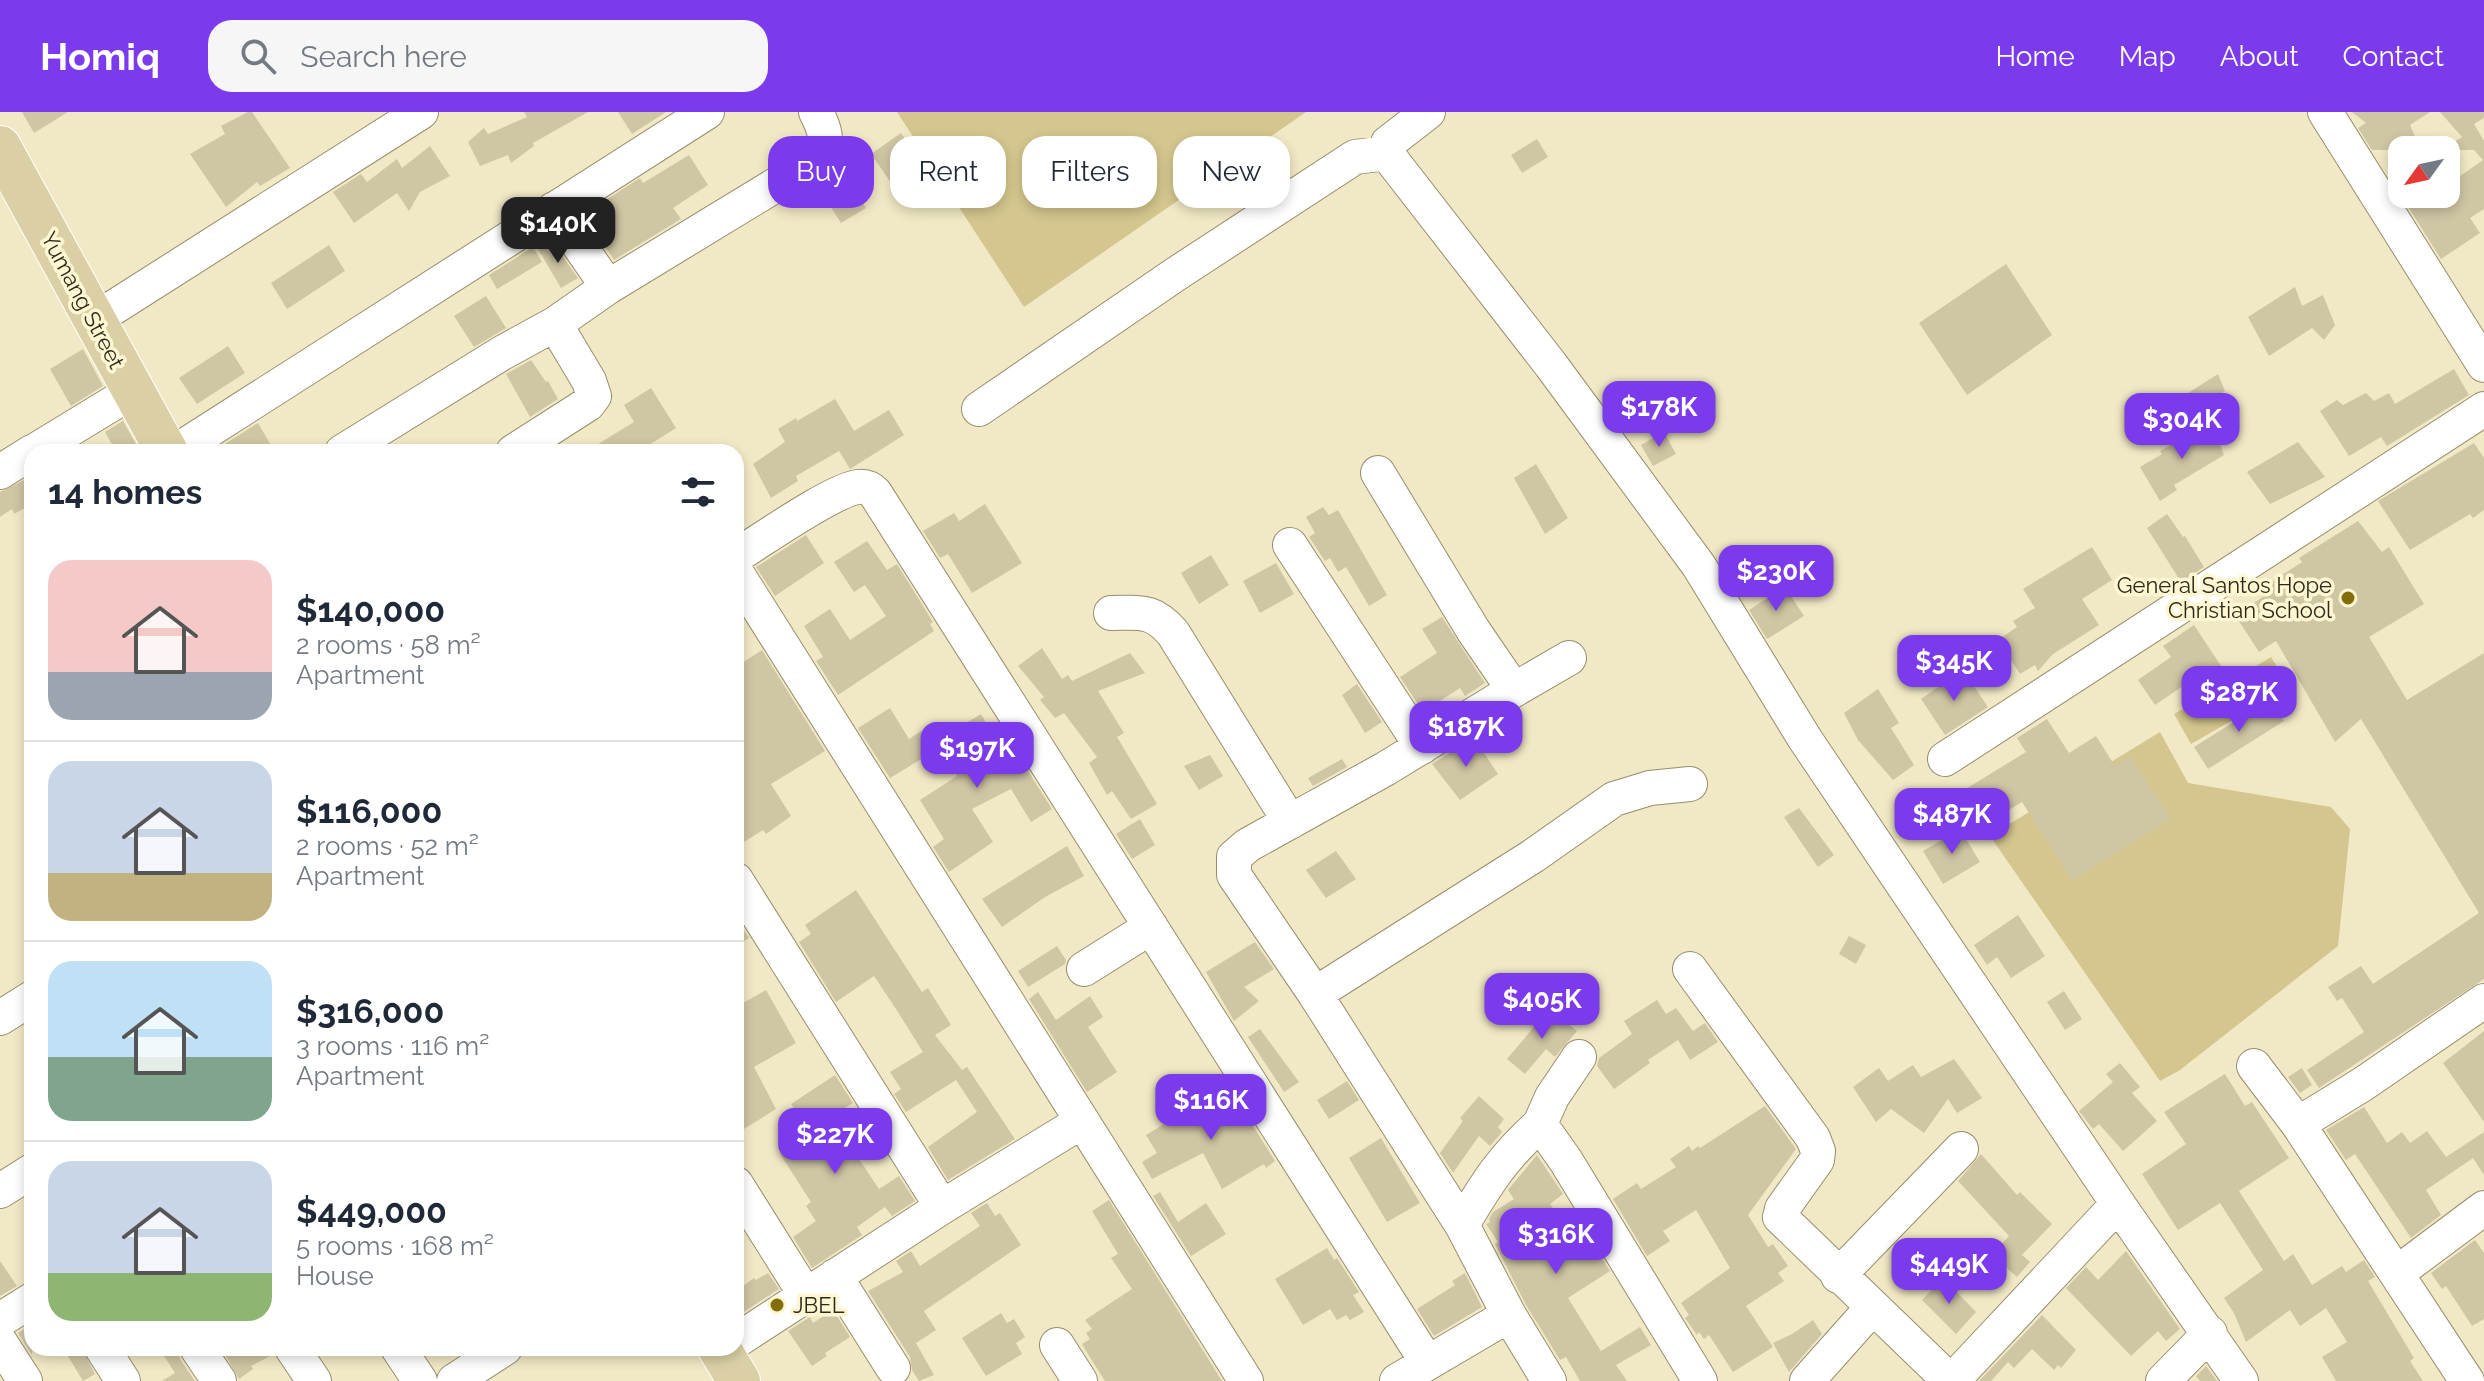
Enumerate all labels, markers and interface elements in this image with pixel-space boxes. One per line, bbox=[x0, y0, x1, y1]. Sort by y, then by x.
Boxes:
search box bbox=[208, 20, 768, 92]
text: Homiq bbox=[40, 34, 160, 79]
icon: search bbox=[236, 34, 280, 78]
text: Search here bbox=[300, 39, 467, 74]
text: Home bbox=[1995, 40, 2075, 73]
text: Map bbox=[2119, 40, 2176, 73]
text: About bbox=[2220, 40, 2299, 73]
text: Contact bbox=[2343, 40, 2444, 73]
chip: Buy bbox=[768, 136, 874, 208]
chip: Rent bbox=[890, 136, 1006, 208]
chip: Filters bbox=[1022, 136, 1157, 208]
chip: New bbox=[1173, 136, 1290, 208]
north arrow bbox=[2388, 136, 2460, 208]
map controls bbox=[2388, 136, 2460, 208]
pin: $140K bbox=[502, 197, 614, 265]
text: $140K bbox=[519, 208, 597, 238]
street label: Yumang Street bbox=[36, 227, 130, 373]
pin: $178K bbox=[1603, 381, 1715, 449]
text: $178K bbox=[1620, 392, 1698, 422]
pin: $304K bbox=[2126, 393, 2238, 461]
text: $304K bbox=[2142, 404, 2222, 434]
icon: filters bbox=[676, 470, 720, 514]
text: 14 homes bbox=[48, 472, 202, 512]
pin: $230K bbox=[1720, 545, 1832, 613]
text: $230K bbox=[1736, 556, 1816, 586]
place label: General Santos Hope Christian School bbox=[2117, 572, 2332, 623]
marker: General Santos Hope Christian School bbox=[2339, 589, 2357, 607]
text: $140,000 bbox=[296, 590, 445, 630]
icon: home bbox=[112, 592, 208, 688]
text: 2 rooms · 58 m² bbox=[296, 630, 481, 660]
pin: $345K bbox=[1898, 635, 2010, 703]
text: $345K bbox=[1915, 646, 1993, 676]
text: Apartment bbox=[296, 660, 425, 690]
pin: $287K bbox=[2183, 666, 2295, 734]
text: $287K bbox=[2200, 677, 2278, 707]
pin: $187K bbox=[1410, 701, 1522, 769]
text: $187K bbox=[1427, 712, 1505, 742]
pin: $197K bbox=[921, 722, 1033, 790]
text: $197K bbox=[939, 733, 1015, 763]
pin: $487K bbox=[1896, 788, 2008, 856]
text: $116,000 bbox=[296, 791, 442, 831]
icon: home bbox=[112, 793, 208, 889]
text: $487K bbox=[1912, 799, 1992, 829]
text: 2 rooms · 52 m² bbox=[296, 831, 479, 861]
text: Apartment bbox=[296, 861, 425, 891]
pin: $405K bbox=[1486, 973, 1598, 1041]
text: $405K bbox=[1502, 984, 1582, 1014]
text: $316,000 bbox=[296, 991, 444, 1031]
icon: home bbox=[112, 993, 208, 1089]
text: 3 rooms · 116 m² bbox=[296, 1031, 489, 1061]
text: Apartment bbox=[296, 1061, 425, 1091]
pin: $116K bbox=[1155, 1074, 1267, 1142]
text: $116K bbox=[1173, 1085, 1249, 1115]
pin: $227K bbox=[779, 1108, 891, 1176]
text: $227K bbox=[796, 1119, 874, 1149]
text: $449,000 bbox=[296, 1191, 447, 1231]
icon: home bbox=[112, 1193, 208, 1289]
pin: $316K bbox=[1500, 1208, 1612, 1276]
text: $316K bbox=[1518, 1219, 1594, 1249]
text: 5 rooms · 168 m² bbox=[296, 1231, 494, 1261]
pin: $449K bbox=[1893, 1238, 2005, 1306]
text: $449K bbox=[1910, 1249, 1988, 1279]
text: House bbox=[296, 1261, 374, 1291]
place label: JBEL bbox=[793, 1292, 845, 1318]
marker: JBEL bbox=[768, 1296, 786, 1314]

